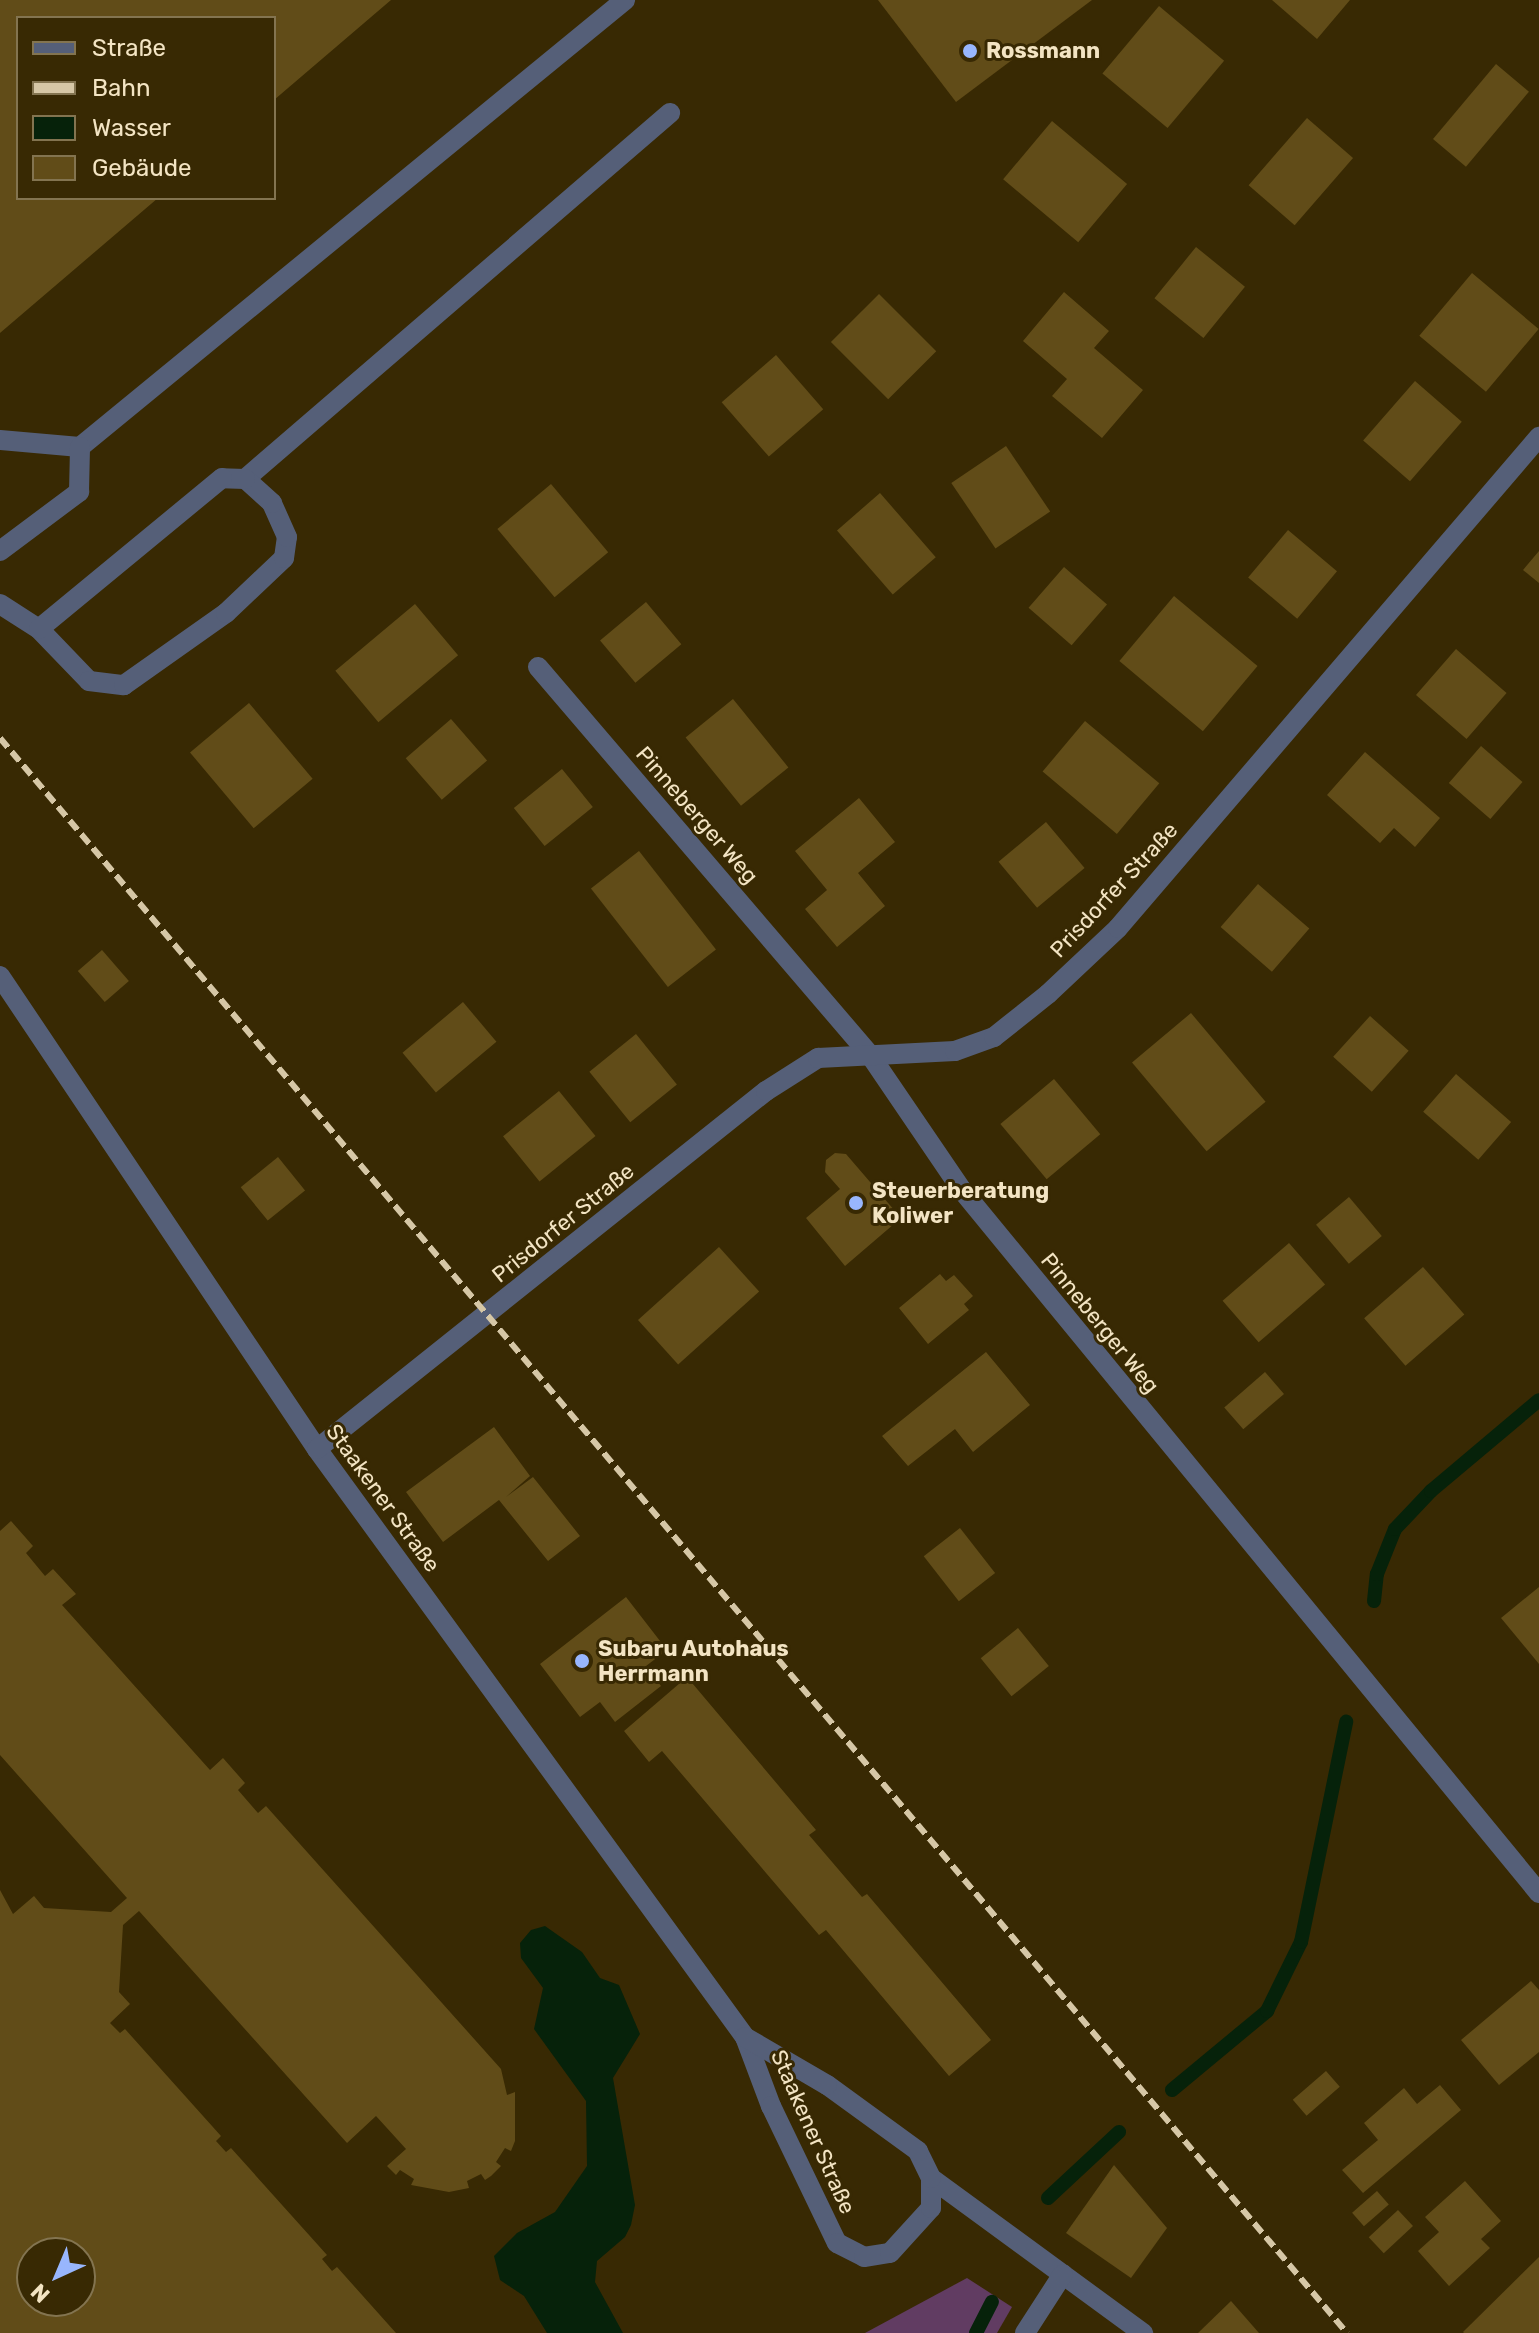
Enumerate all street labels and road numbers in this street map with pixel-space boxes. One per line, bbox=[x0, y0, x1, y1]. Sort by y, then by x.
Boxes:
street label: Pinneberger Weg bbox=[630, 741, 764, 889]
street label: Prisdorfer Straße bbox=[1045, 817, 1183, 963]
street label: Prisdorfer Straße bbox=[487, 1158, 639, 1288]
street label: Pinneberger Weg bbox=[1035, 1247, 1165, 1399]
street label: Staakener Straße bbox=[320, 1419, 446, 1577]
street label: Staakener Straße bbox=[765, 2046, 861, 2218]

